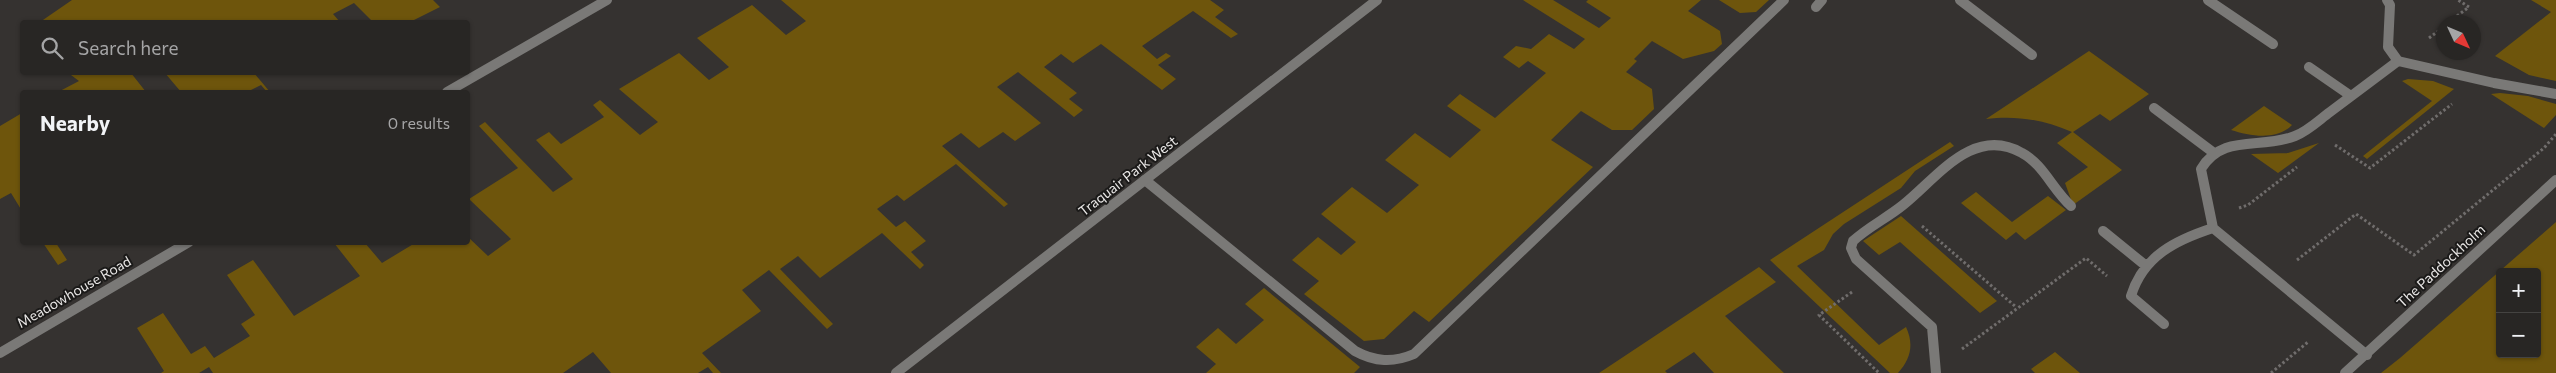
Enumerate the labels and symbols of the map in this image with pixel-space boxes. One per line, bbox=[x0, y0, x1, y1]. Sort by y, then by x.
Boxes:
north arrow bbox=[2436, 15, 2481, 60]
street label: Traquair Park West bbox=[1075, 132, 1181, 219]
street label: The Paddockholm bbox=[2393, 220, 2488, 311]
street label: Meadowhouse Road bbox=[14, 252, 134, 331]

